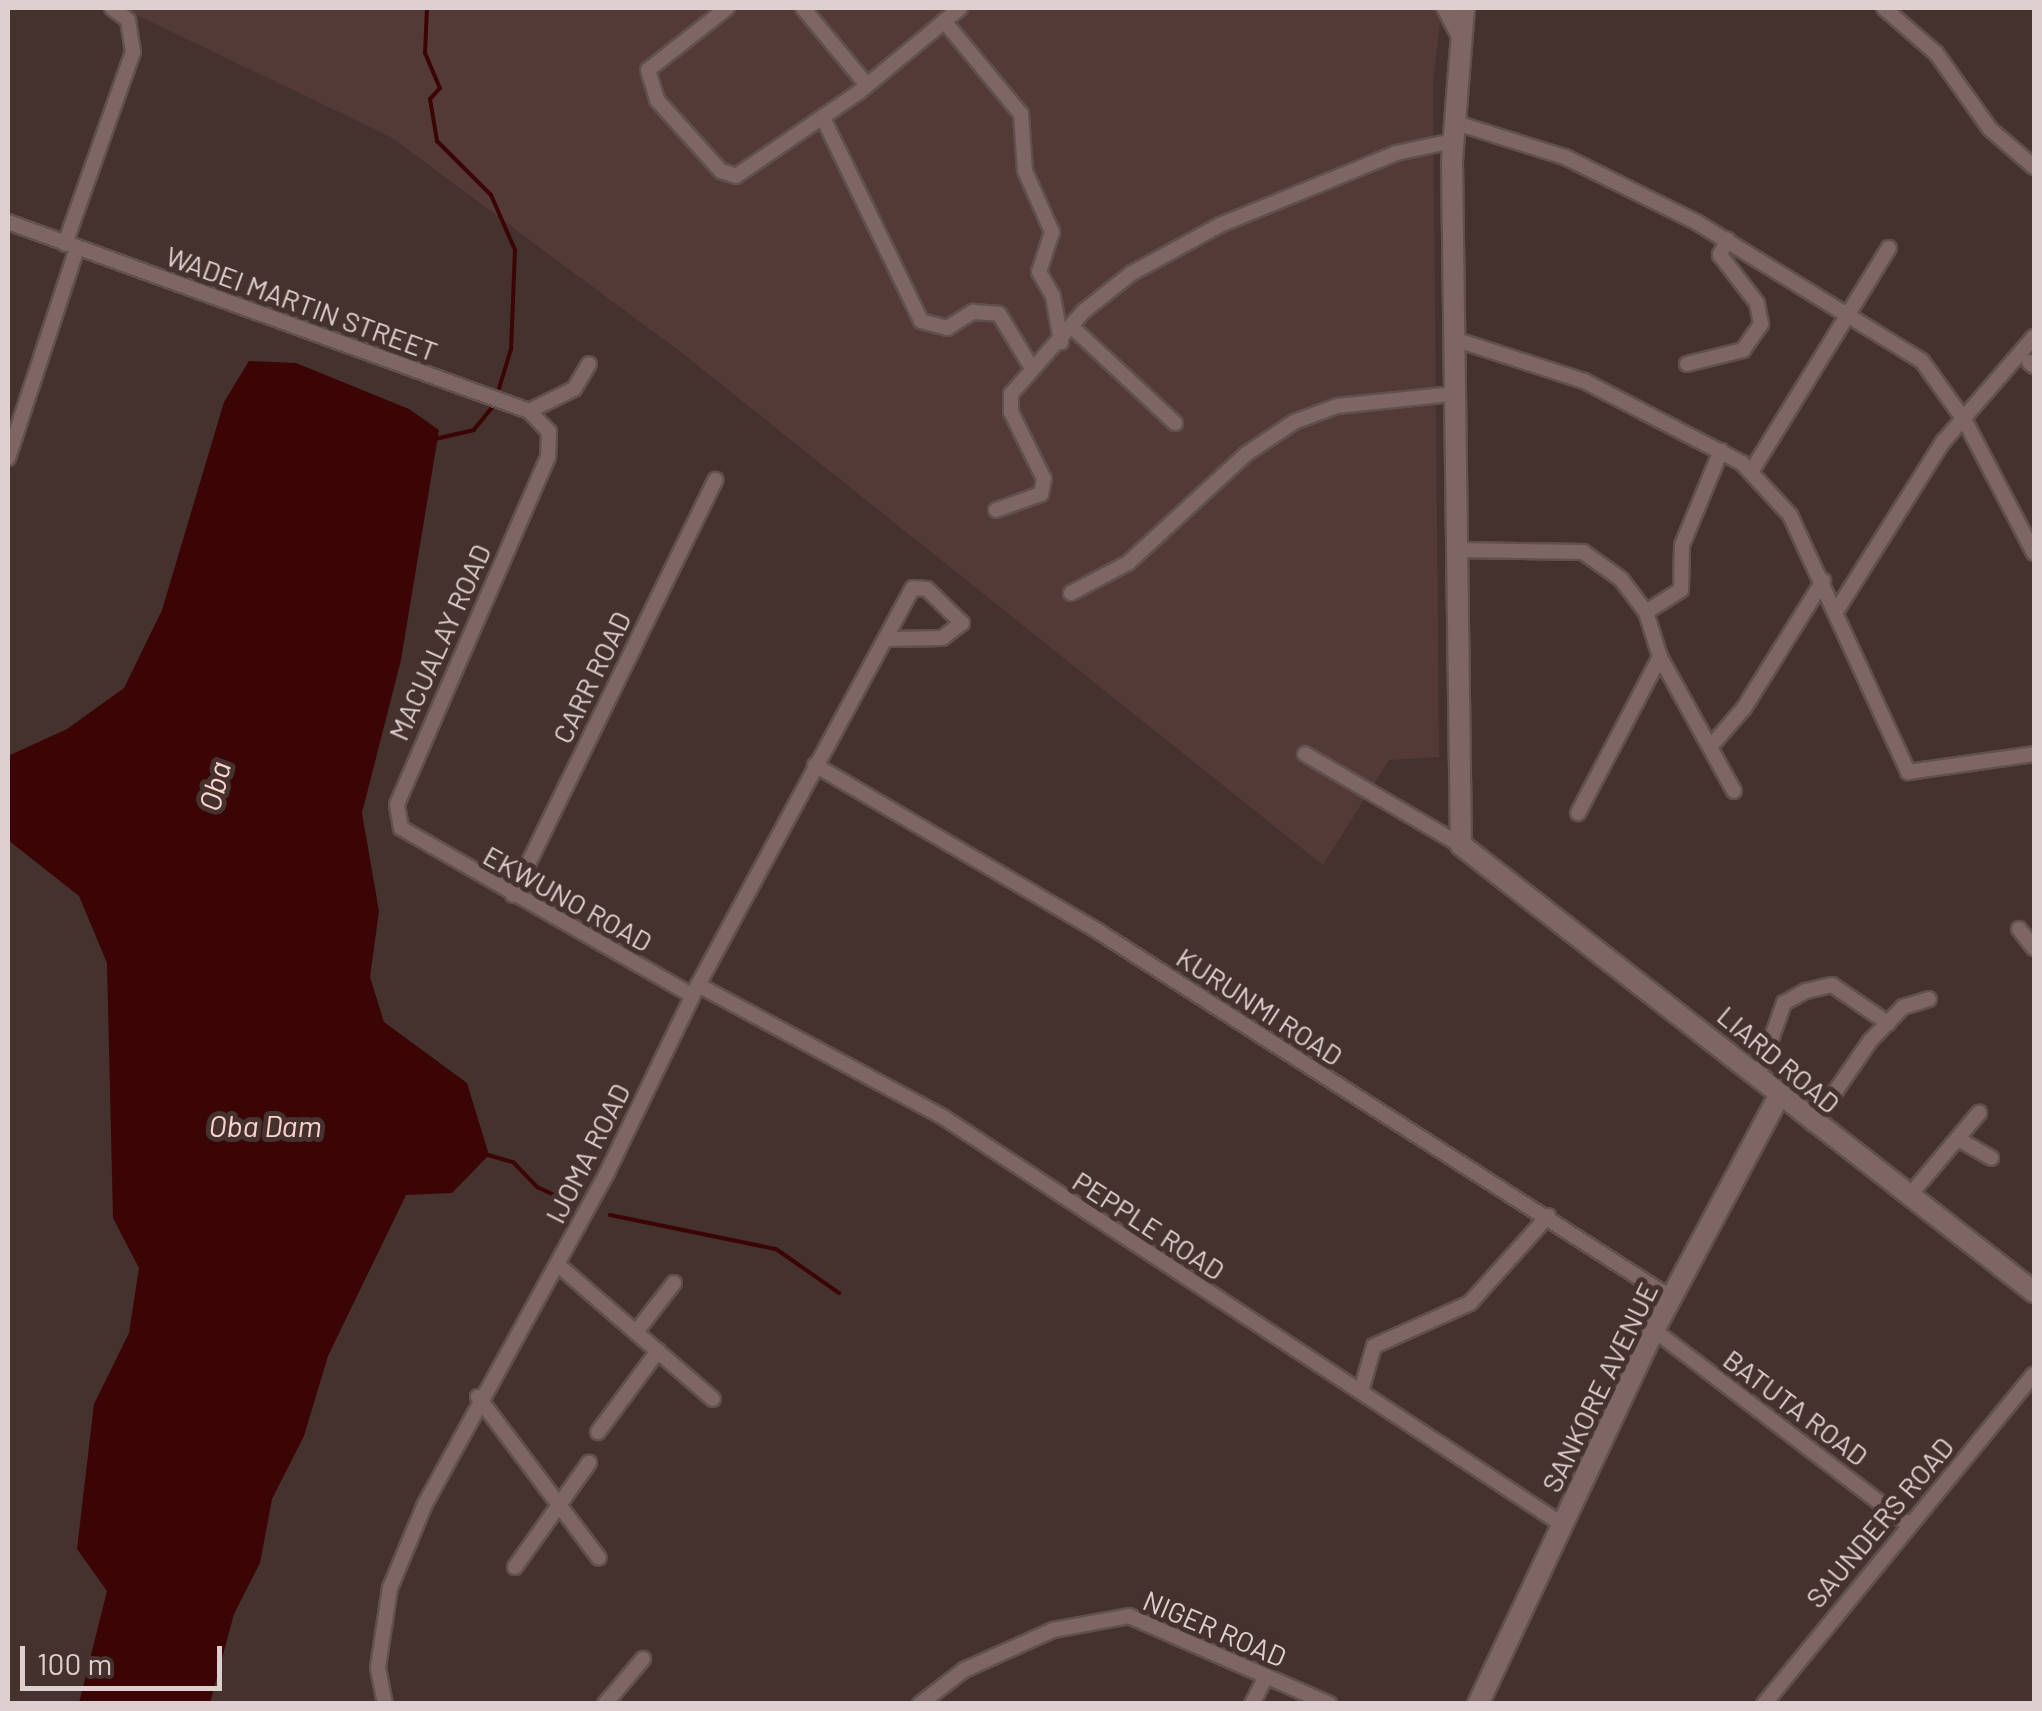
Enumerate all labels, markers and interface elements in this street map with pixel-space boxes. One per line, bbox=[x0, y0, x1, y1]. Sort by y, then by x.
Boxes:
street label: WADEI MARTIN STREET bbox=[162, 238, 442, 368]
street label: MACUALAY ROAD bbox=[381, 539, 497, 745]
street label: CARR ROAD bbox=[545, 606, 637, 748]
water label: Oba bbox=[191, 757, 237, 815]
street label: EKWUNO ROAD bbox=[478, 838, 658, 958]
street label: KURUNMI ROAD bbox=[1171, 940, 1349, 1072]
street label: LIARD ROAD bbox=[1711, 998, 1847, 1120]
street label: IJOMA ROAD bbox=[537, 1078, 637, 1228]
water label: Oba Dam bbox=[208, 1107, 322, 1143]
street label: PEPPLE ROAD bbox=[1067, 1164, 1231, 1286]
street label: SANKORE AVENUE bbox=[1534, 1277, 1664, 1497]
street label: BATUTA ROAD bbox=[1717, 1342, 1875, 1472]
street label: SAUNDERS ROAD bbox=[1798, 1430, 1960, 1614]
street label: NIGER ROAD bbox=[1139, 1583, 1291, 1673]
scale bar bbox=[25, 1626, 228, 1688]
text: 100 m bbox=[37, 1645, 112, 1681]

